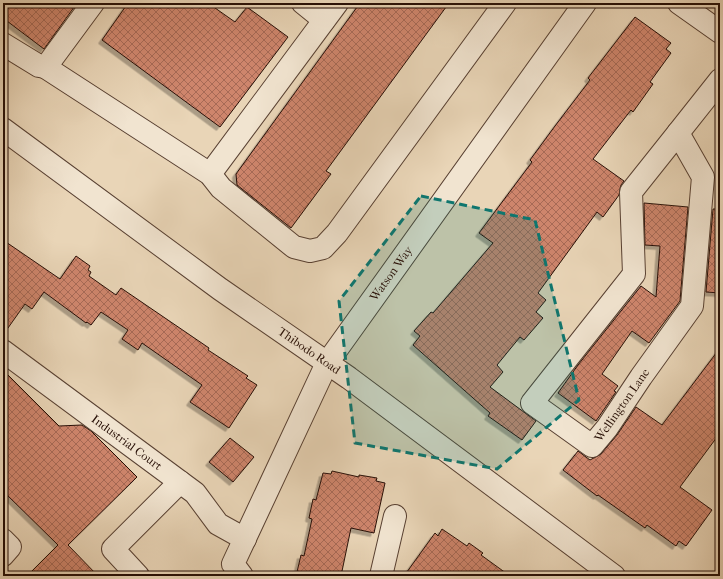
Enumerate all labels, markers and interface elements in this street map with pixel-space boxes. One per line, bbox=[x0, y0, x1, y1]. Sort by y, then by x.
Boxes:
street label: Watson Way bbox=[366, 243, 416, 304]
street label: Thibodo Road bbox=[275, 324, 344, 377]
street label: Wellington Lane bbox=[591, 366, 652, 445]
street label: Industrial Court bbox=[89, 412, 165, 474]

